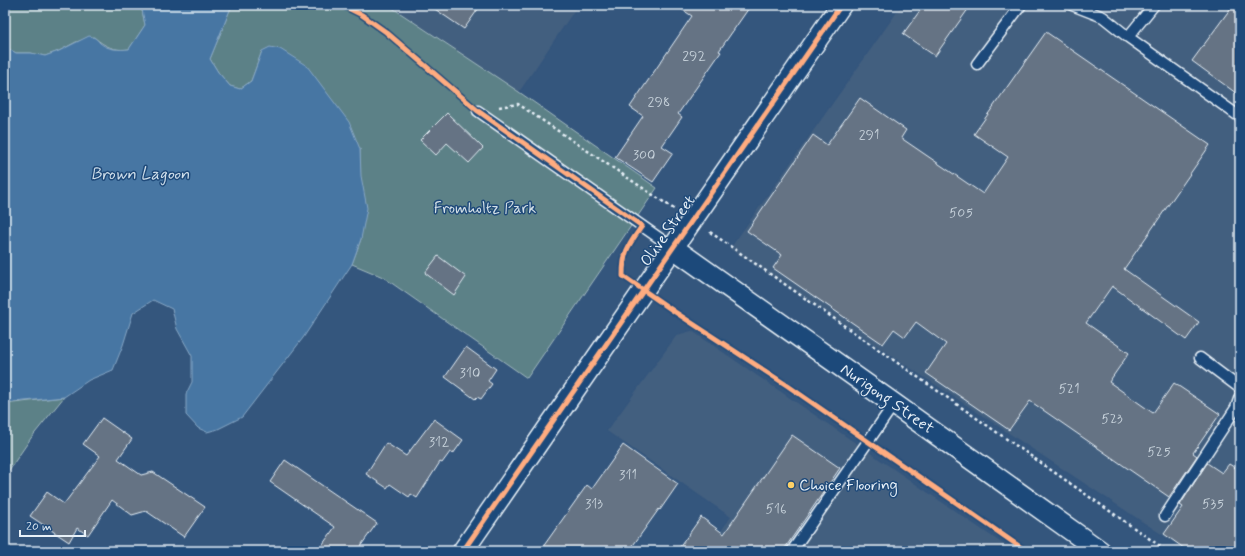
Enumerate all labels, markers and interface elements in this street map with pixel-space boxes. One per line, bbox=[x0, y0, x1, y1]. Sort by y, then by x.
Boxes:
house number: 292 bbox=[682, 47, 706, 65]
house number: 298 bbox=[648, 93, 670, 111]
house number: 291 bbox=[859, 126, 879, 144]
house number: 300 bbox=[633, 146, 655, 164]
water label: Brown Lagoon bbox=[90, 163, 190, 186]
street label: Olive Street bbox=[636, 191, 700, 271]
park label: Fromholtz Park bbox=[434, 198, 536, 219]
house number: 505 bbox=[949, 204, 973, 222]
street label: Nurigong Street bbox=[835, 359, 938, 440]
house number: 310 bbox=[460, 364, 480, 382]
house number: 521 bbox=[1058, 380, 1080, 398]
house number: 523 bbox=[1101, 410, 1123, 428]
house number: 312 bbox=[429, 433, 449, 451]
house number: 525 bbox=[1147, 443, 1171, 461]
house number: 311 bbox=[619, 466, 637, 484]
place label: Choice Flooring bbox=[799, 475, 898, 497]
marker: Choice Flooring bbox=[786, 480, 796, 490]
house number: 313 bbox=[585, 495, 603, 513]
house number: 535 bbox=[1202, 495, 1224, 513]
house number: 516 bbox=[765, 500, 787, 518]
scale bar bbox=[20, 512, 85, 538]
text: 20 m bbox=[26, 519, 52, 535]

